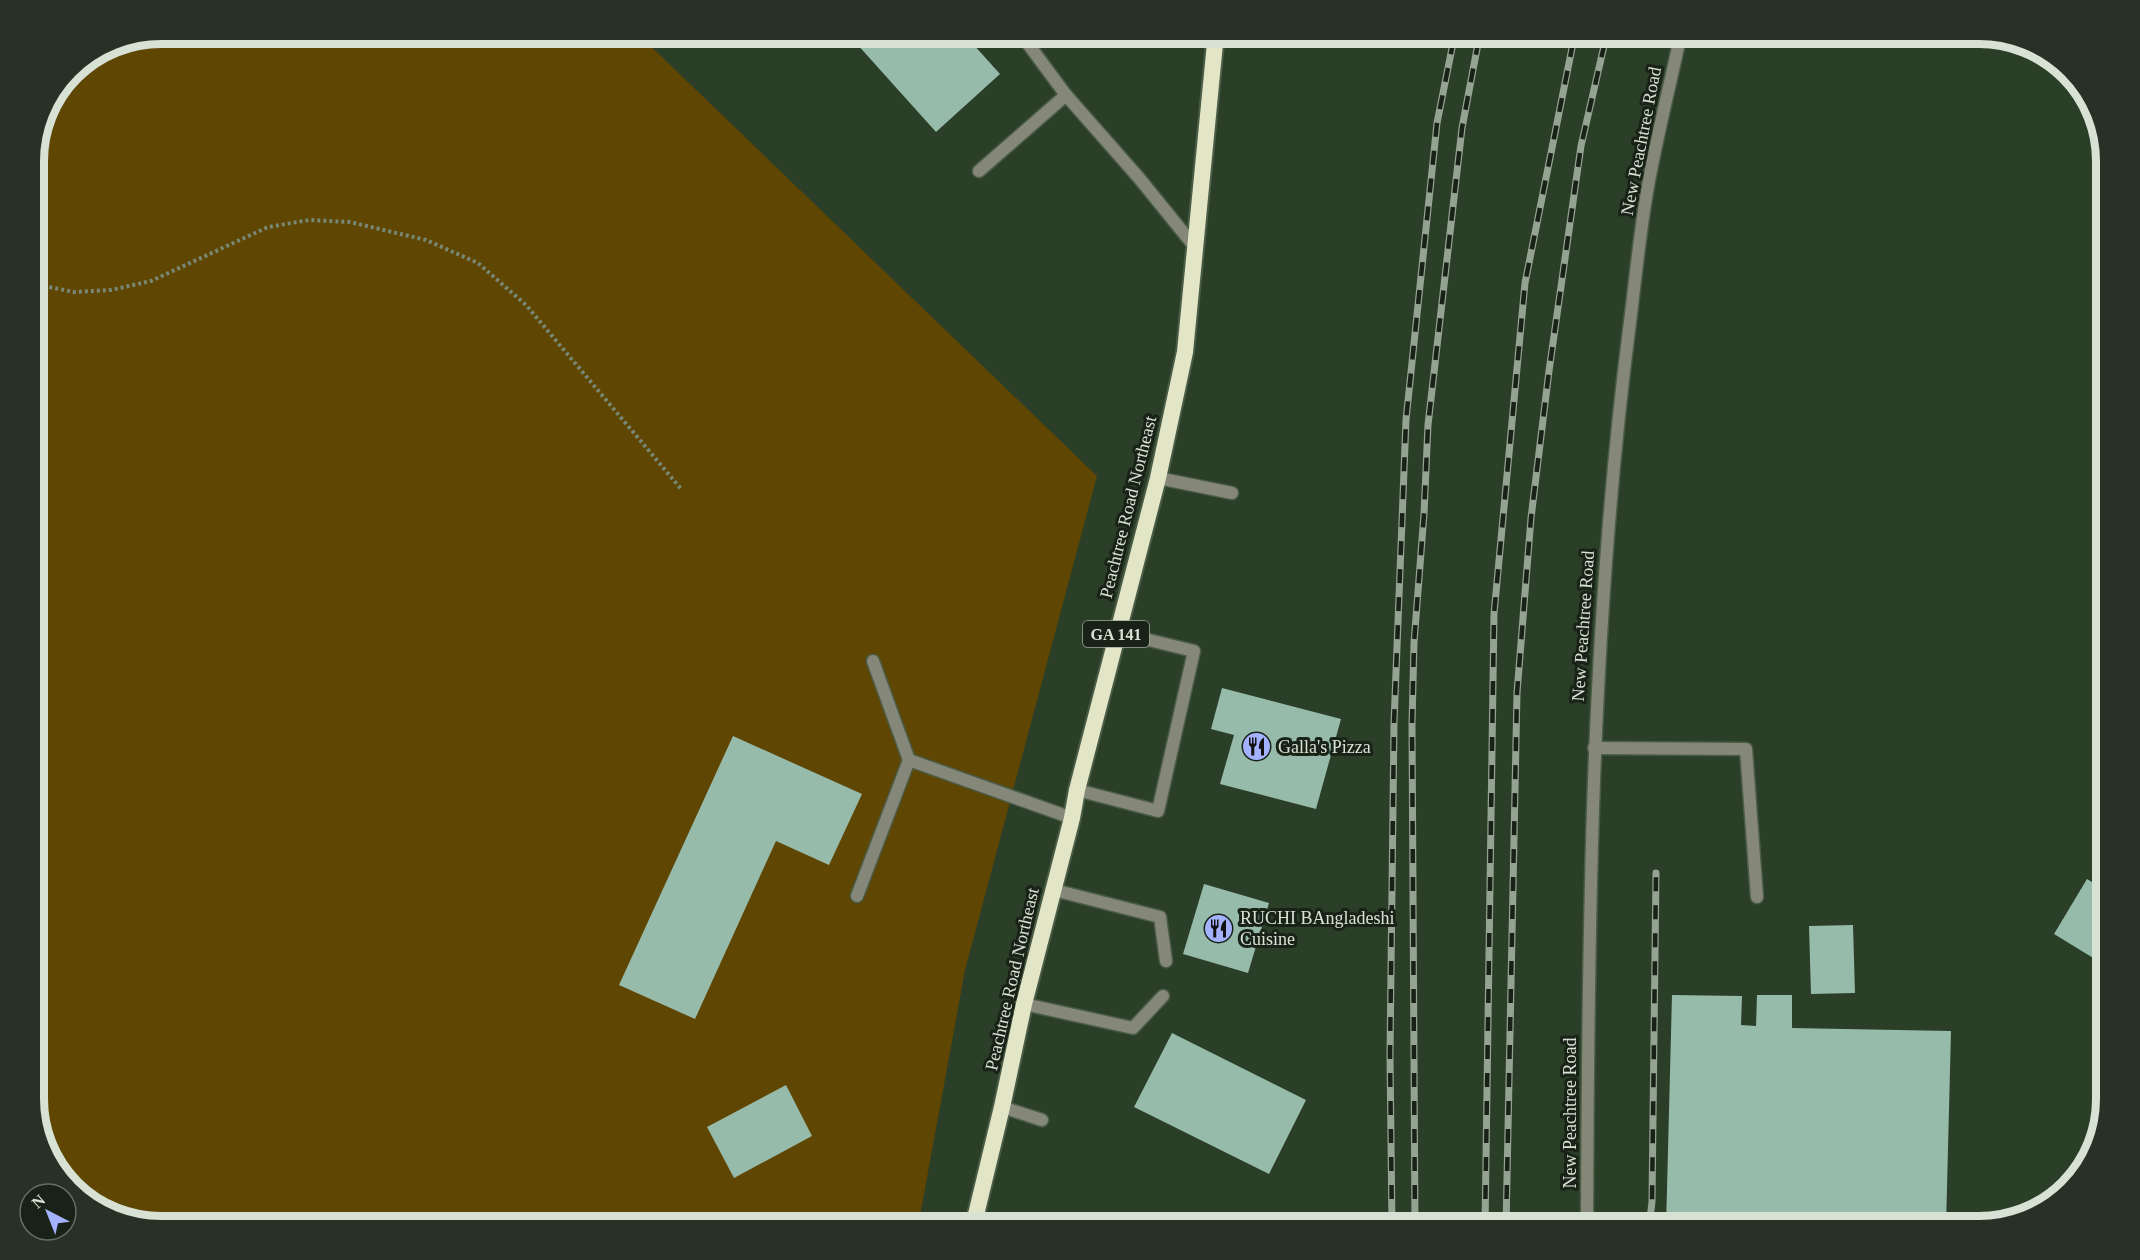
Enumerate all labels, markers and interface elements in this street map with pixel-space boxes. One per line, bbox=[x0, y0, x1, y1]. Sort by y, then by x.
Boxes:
street label: New Peachtree Road bbox=[1617, 65, 1665, 217]
street label: Peachtree Road Northeast bbox=[1096, 414, 1160, 600]
street label: New Peachtree Road bbox=[1568, 550, 1598, 702]
road number: GA 141 bbox=[1083, 621, 1149, 647]
restaurant icon: Galla's Pizza bbox=[1241, 731, 1273, 763]
place label: Galla's Pizza bbox=[1278, 737, 1371, 757]
street label: Peachtree Road Northeast bbox=[981, 886, 1043, 1072]
place label: RUCHI BAngladeshi Cuisine bbox=[1240, 908, 1395, 949]
restaurant icon: RUCHI BAngladeshi Cuisine bbox=[1203, 912, 1235, 944]
street label: New Peachtree Road bbox=[1560, 1038, 1580, 1188]
north arrow bbox=[18, 1182, 78, 1242]
text: N bbox=[28, 1191, 49, 1211]

